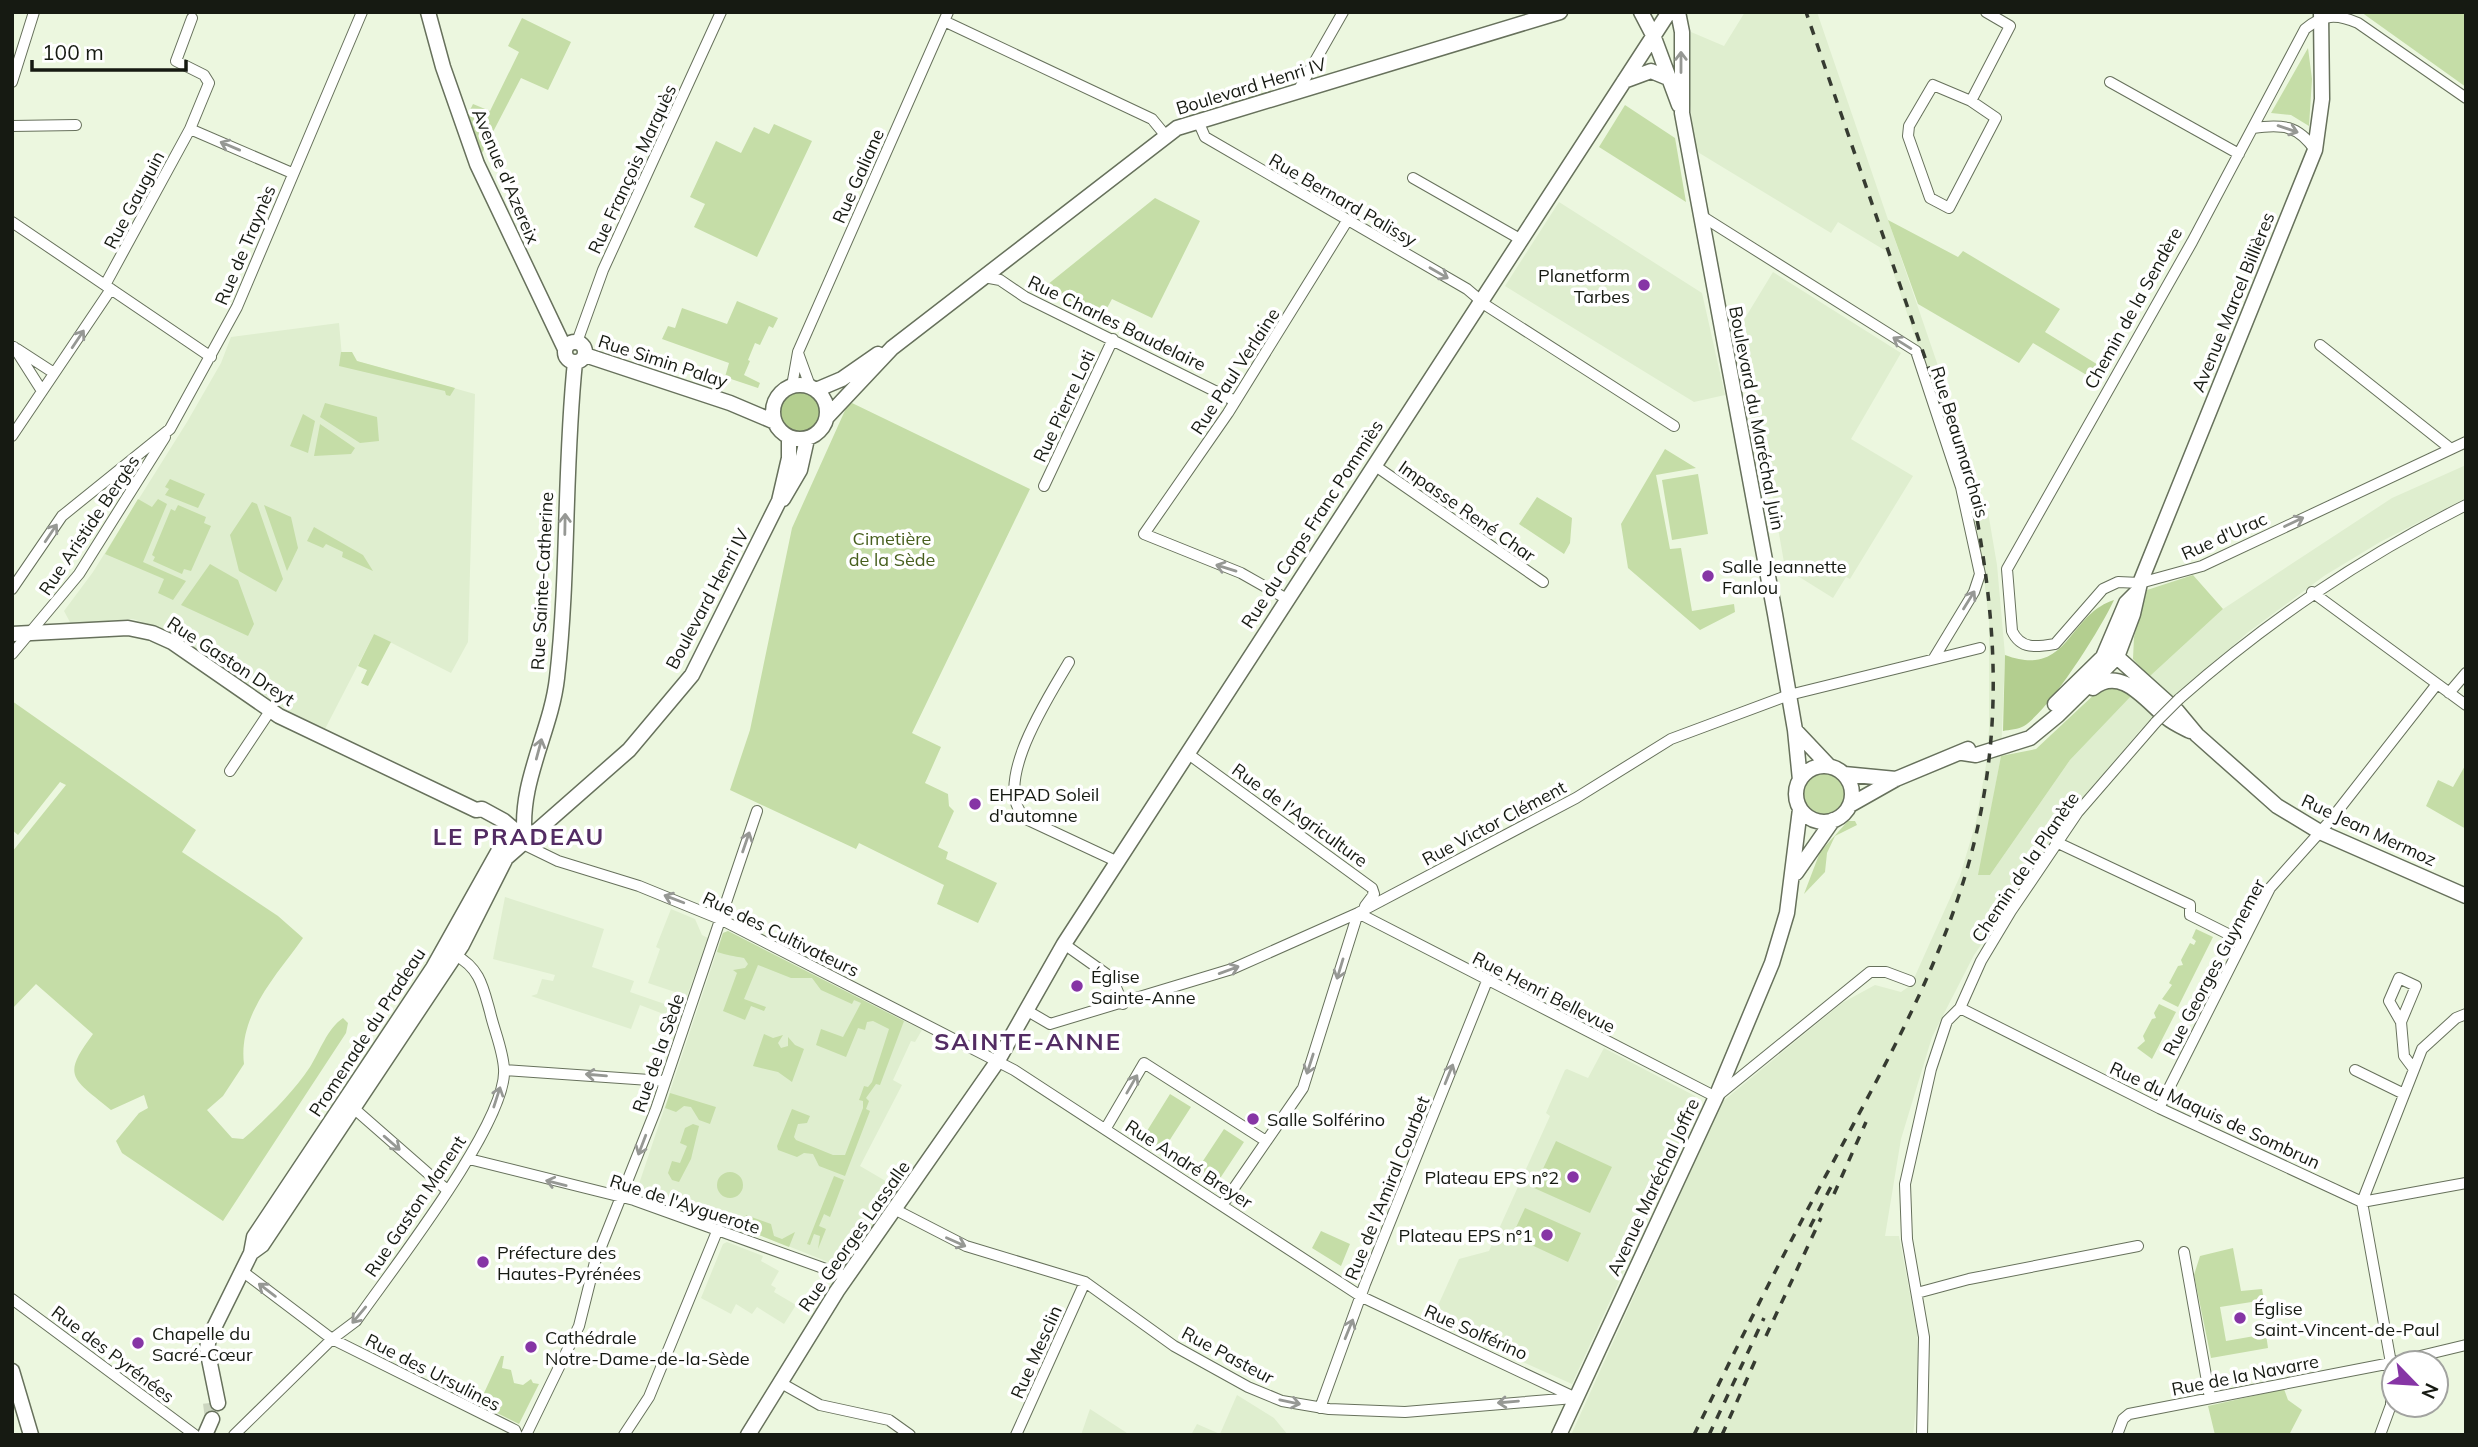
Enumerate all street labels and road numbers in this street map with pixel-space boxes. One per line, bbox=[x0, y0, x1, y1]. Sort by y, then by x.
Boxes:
street label: Boulevard Henri IV bbox=[1173, 52, 1329, 120]
street label: Rue François Marquès bbox=[583, 80, 681, 257]
street label: Avenue d'Azereix bbox=[467, 105, 545, 247]
street label: Rue Galiane bbox=[827, 125, 889, 227]
street label: Rue Gauguin bbox=[99, 147, 169, 253]
street label: Rue Bernard Palissy bbox=[1265, 148, 1421, 252]
street label: Rue de Traynès bbox=[209, 181, 281, 308]
street label: Avenue Marcel Billières bbox=[2186, 209, 2280, 395]
street label: Chemin de la Sendère bbox=[2079, 223, 2187, 393]
street label: Rue Charles Baudelaire bbox=[1024, 270, 1210, 376]
street label: Rue Paul Verlaine bbox=[1186, 303, 1284, 439]
street label: Boulevard du Maréchal Juin bbox=[1724, 304, 1790, 532]
street label: Rue Simin Palay bbox=[595, 329, 731, 393]
street label: Rue Pierre Loti bbox=[1028, 346, 1100, 466]
street label: Rue Beaumarchais bbox=[1926, 364, 1994, 521]
street label: Rue du Corps Franc Pommiès bbox=[1236, 415, 1388, 632]
street label: Rue Aristide Bergès bbox=[34, 450, 144, 599]
street label: Impasse René Char bbox=[1394, 455, 1540, 567]
street label: Rue Sainte-Catherine bbox=[526, 491, 558, 671]
street label: Rue d'Urac bbox=[2178, 507, 2271, 565]
street label: Boulevard Henri IV bbox=[660, 524, 754, 673]
street label: Rue Gaston Dreyt bbox=[163, 611, 299, 711]
street label: Rue de l'Agriculture bbox=[1228, 758, 1372, 872]
street label: Rue Victor Clément bbox=[1418, 775, 1570, 871]
street label: Chemin de la Planète bbox=[1966, 788, 2084, 946]
street label: Rue Jean Mermoz bbox=[2298, 789, 2440, 871]
street label: Rue Georges Guynemer bbox=[2158, 874, 2271, 1059]
street label: Rue des Cultivateurs bbox=[699, 886, 863, 982]
street label: Promenade du Pradeau bbox=[304, 943, 430, 1121]
street label: Rue Henri Bellevue bbox=[1469, 946, 1619, 1038]
street label: Rue de la Sède bbox=[627, 991, 689, 1115]
street label: Rue du Maquis de Sombrun bbox=[2106, 1056, 2324, 1174]
street label: Rue de l'Amiral Courbet bbox=[1340, 1093, 1434, 1283]
street label: Avenue Maréchal Joffre bbox=[1602, 1095, 1704, 1279]
street label: Rue André Breyer bbox=[1121, 1114, 1257, 1214]
street label: Rue Gaston Manent bbox=[359, 1131, 471, 1281]
street label: Rue Georges Lassalle bbox=[793, 1156, 915, 1316]
street label: Rue de l'Ayguerote bbox=[607, 1169, 763, 1239]
street label: Rue Solférino bbox=[1421, 1299, 1531, 1365]
street label: Rue des Pyrénées bbox=[47, 1300, 179, 1408]
street label: Rue Mesclin bbox=[1005, 1302, 1067, 1402]
street label: Rue Pasteur bbox=[1178, 1321, 1278, 1389]
street label: Rue des Ursulines bbox=[362, 1328, 504, 1416]
street label: Rue de la Navarre bbox=[2169, 1349, 2321, 1401]

